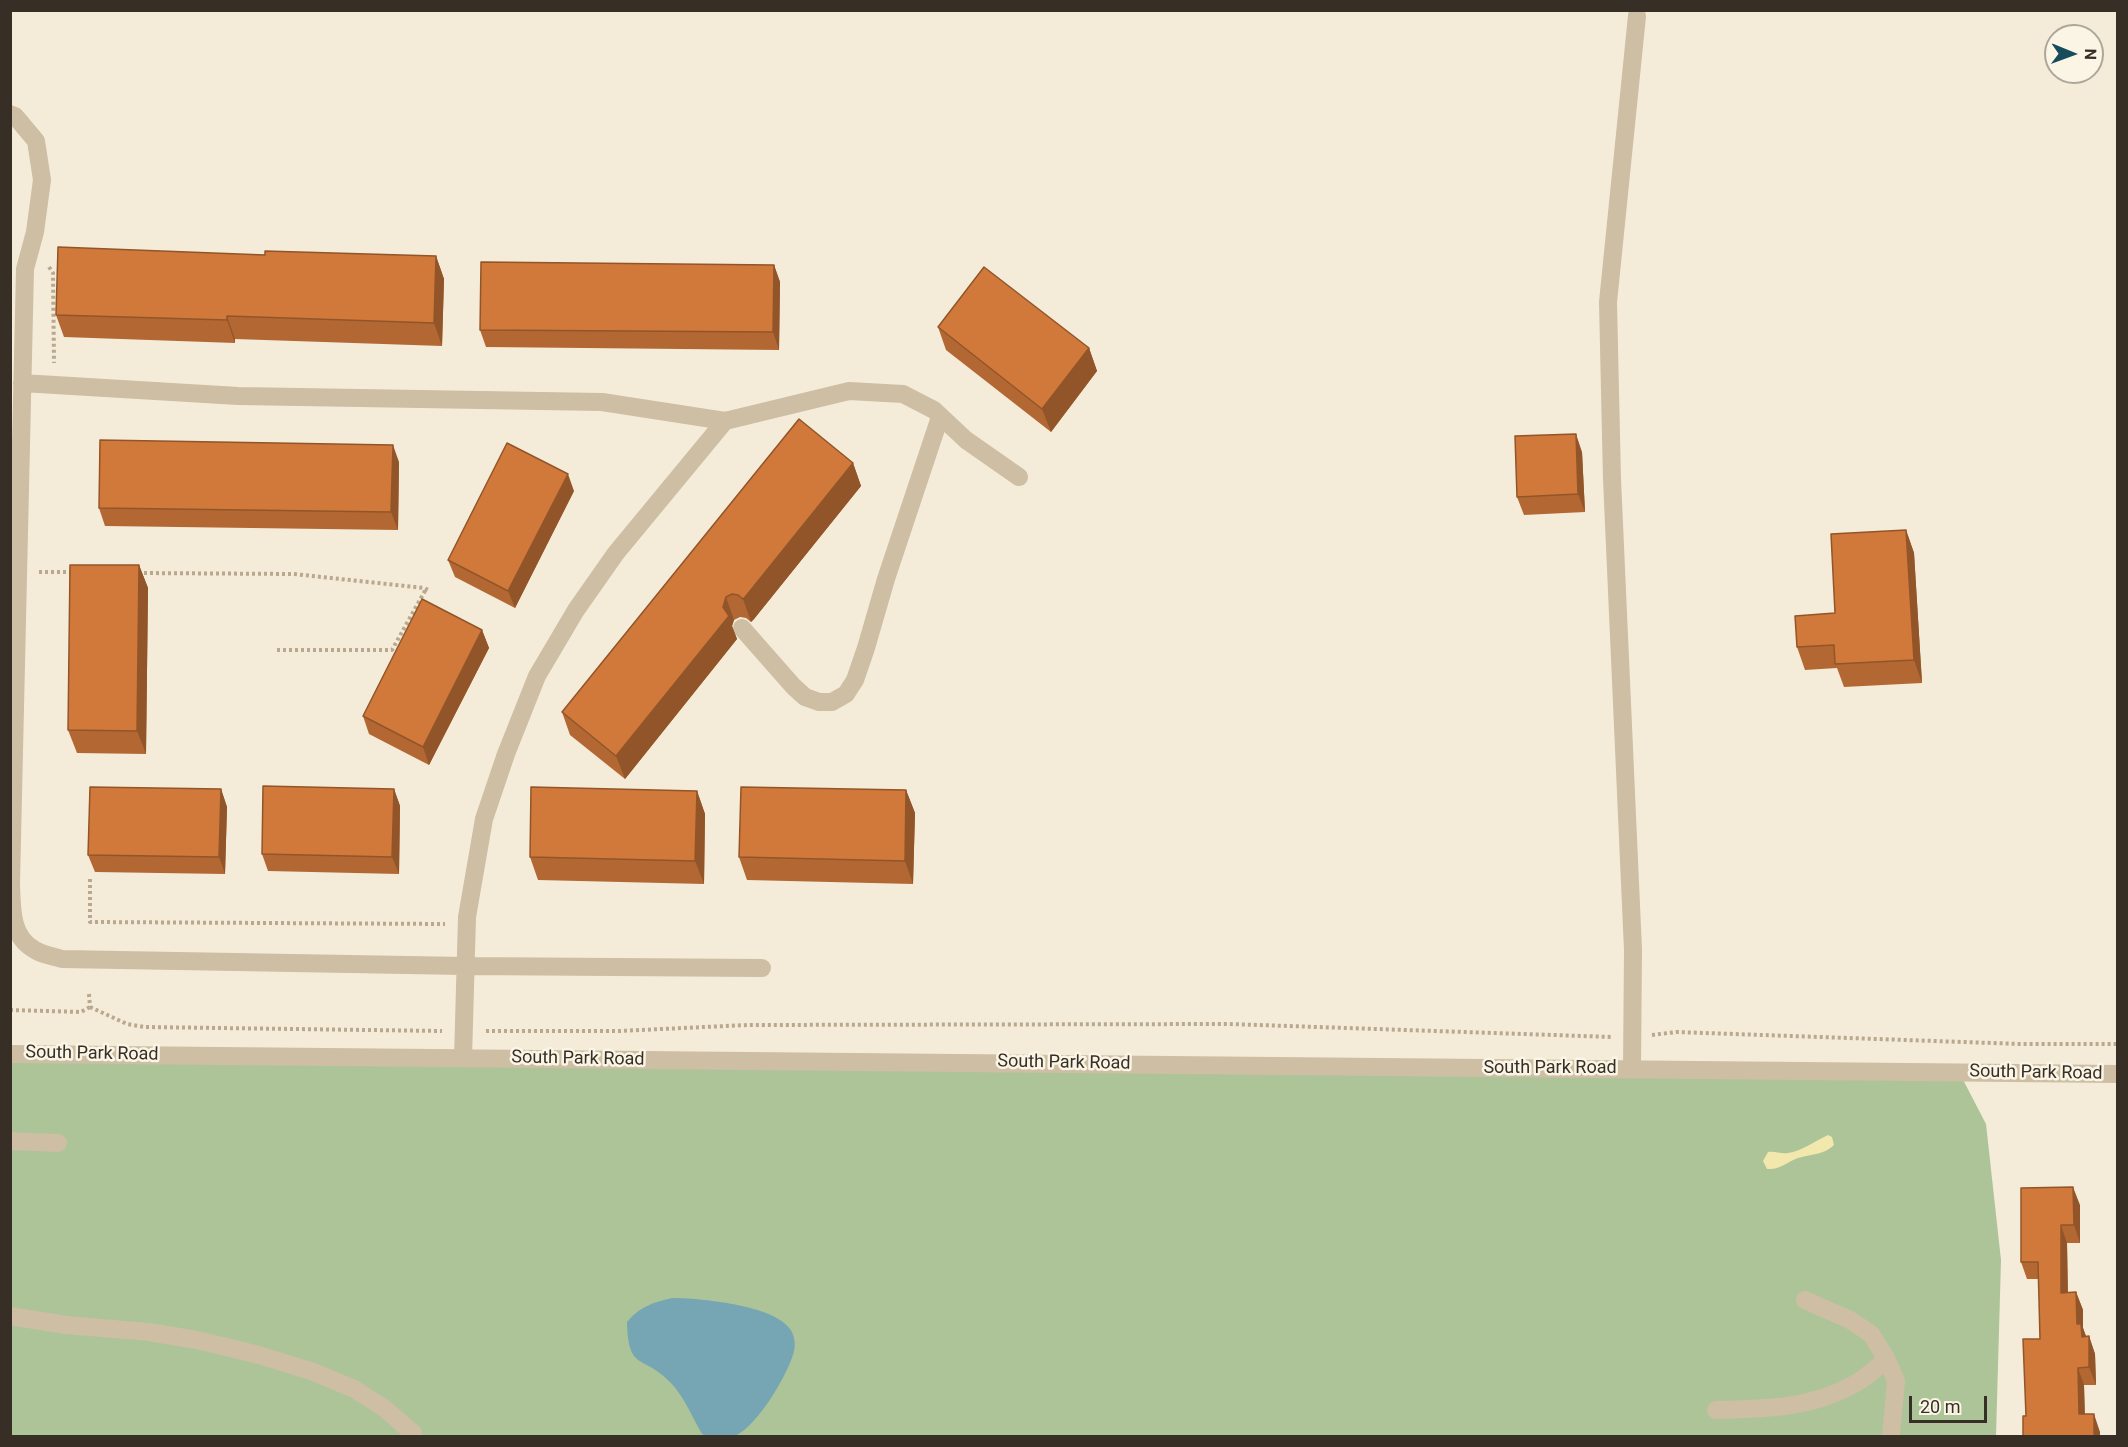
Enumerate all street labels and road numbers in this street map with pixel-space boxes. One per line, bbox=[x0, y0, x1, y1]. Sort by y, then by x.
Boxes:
street label: South Park Road bbox=[25, 1042, 159, 1066]
street label: South Park Road bbox=[511, 1047, 645, 1071]
street label: South Park Road bbox=[997, 1051, 1131, 1075]
street label: South Park Road bbox=[1483, 1057, 1617, 1079]
street label: South Park Road bbox=[1969, 1061, 2103, 1085]

